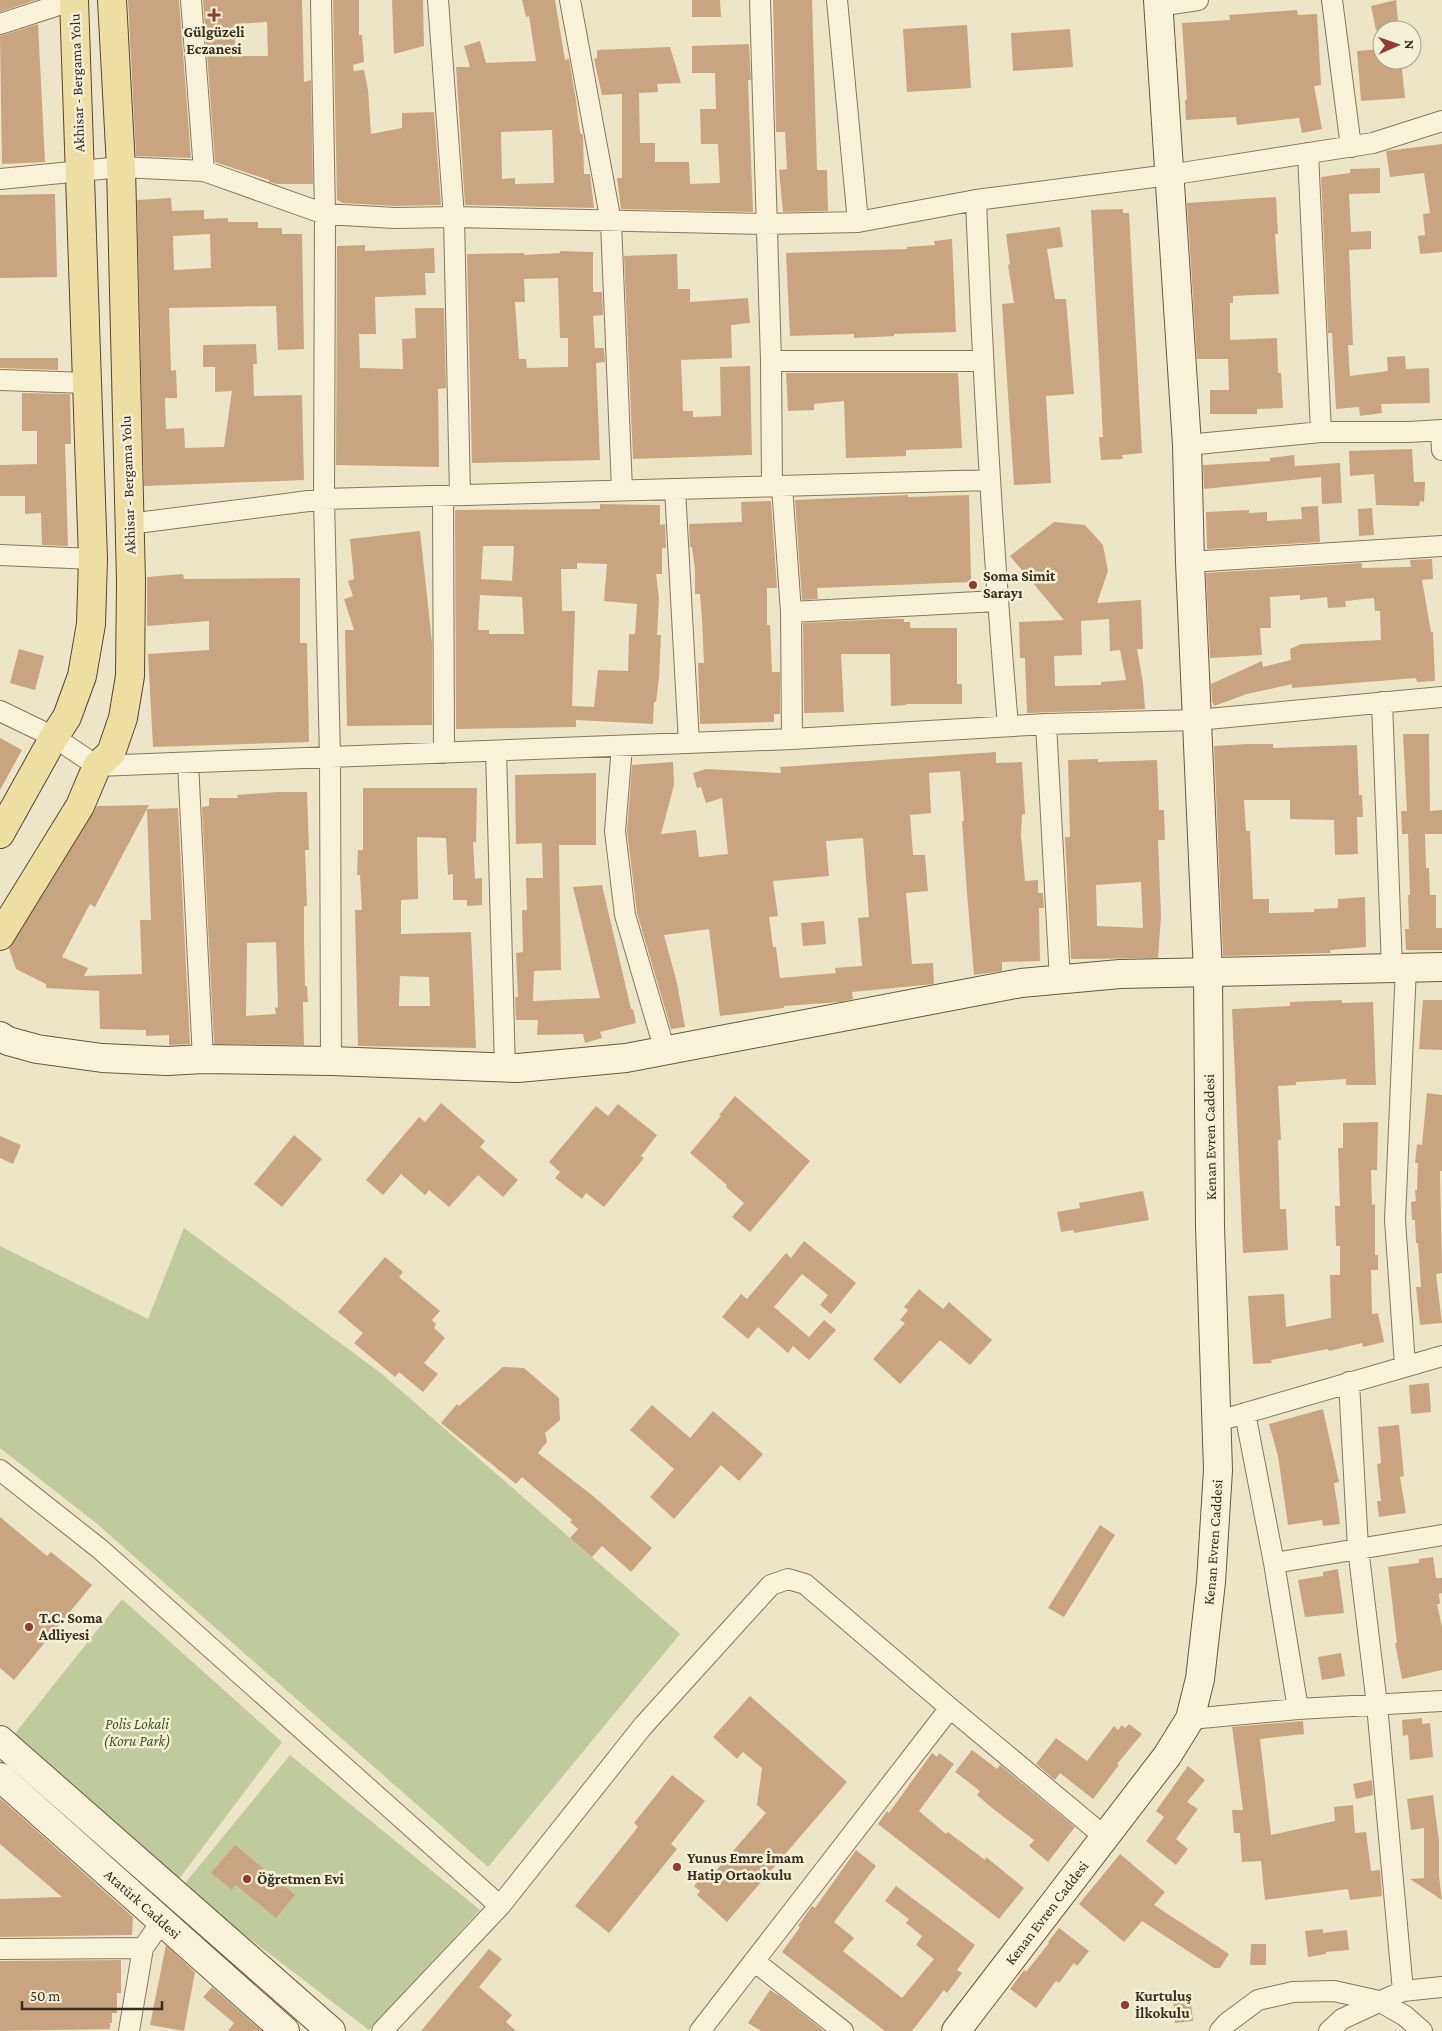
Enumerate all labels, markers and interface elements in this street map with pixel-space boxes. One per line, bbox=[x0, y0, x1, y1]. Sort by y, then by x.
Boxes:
marker: Gülgüzeli Eczanesi bbox=[208, 9, 220, 21]
street label: Akhisar - Bergama Yolu bbox=[67, 13, 88, 153]
north arrow bbox=[1372, 20, 1422, 70]
place label: Gülgüzeli Eczanesi bbox=[183, 24, 245, 57]
text: N bbox=[1402, 39, 1418, 50]
street label: Akhisar - Bergama Yolu bbox=[118, 415, 139, 555]
place label: Soma Simit Sarayı bbox=[983, 568, 1056, 601]
marker: Soma Simit Sarayı bbox=[967, 579, 979, 591]
street label: Kenan Evren Caddesi bbox=[1201, 1074, 1219, 1200]
street label: Kenan Evren Caddesi bbox=[1200, 1479, 1225, 1606]
place label: T.C. Soma Adliyesi bbox=[38, 1610, 103, 1643]
marker: T.C. Soma Adliyesi bbox=[23, 1621, 35, 1633]
park label: Polis Lokali (Koru Park) bbox=[104, 1716, 170, 1750]
place label: Yunus Emre İmam Hatip Ortaokulu bbox=[687, 1850, 804, 1883]
street label: Kenan Evren Caddesi bbox=[1002, 1858, 1091, 1968]
marker: Yunus Emre İmam Hatip Ortaokulu bbox=[671, 1861, 683, 1873]
street label: Atatürk Caddesi bbox=[101, 1866, 184, 1942]
place label: Öğretmen Evi bbox=[257, 1871, 345, 1887]
marker: Öğretmen Evi bbox=[241, 1873, 253, 1885]
scale bar bbox=[22, 1978, 162, 2010]
text: 50 m bbox=[30, 1988, 60, 2004]
place label: Kurtuluş İlkokulu bbox=[1135, 1988, 1192, 2021]
marker: Kurtuluş İlkokulu bbox=[1119, 1999, 1131, 2011]

